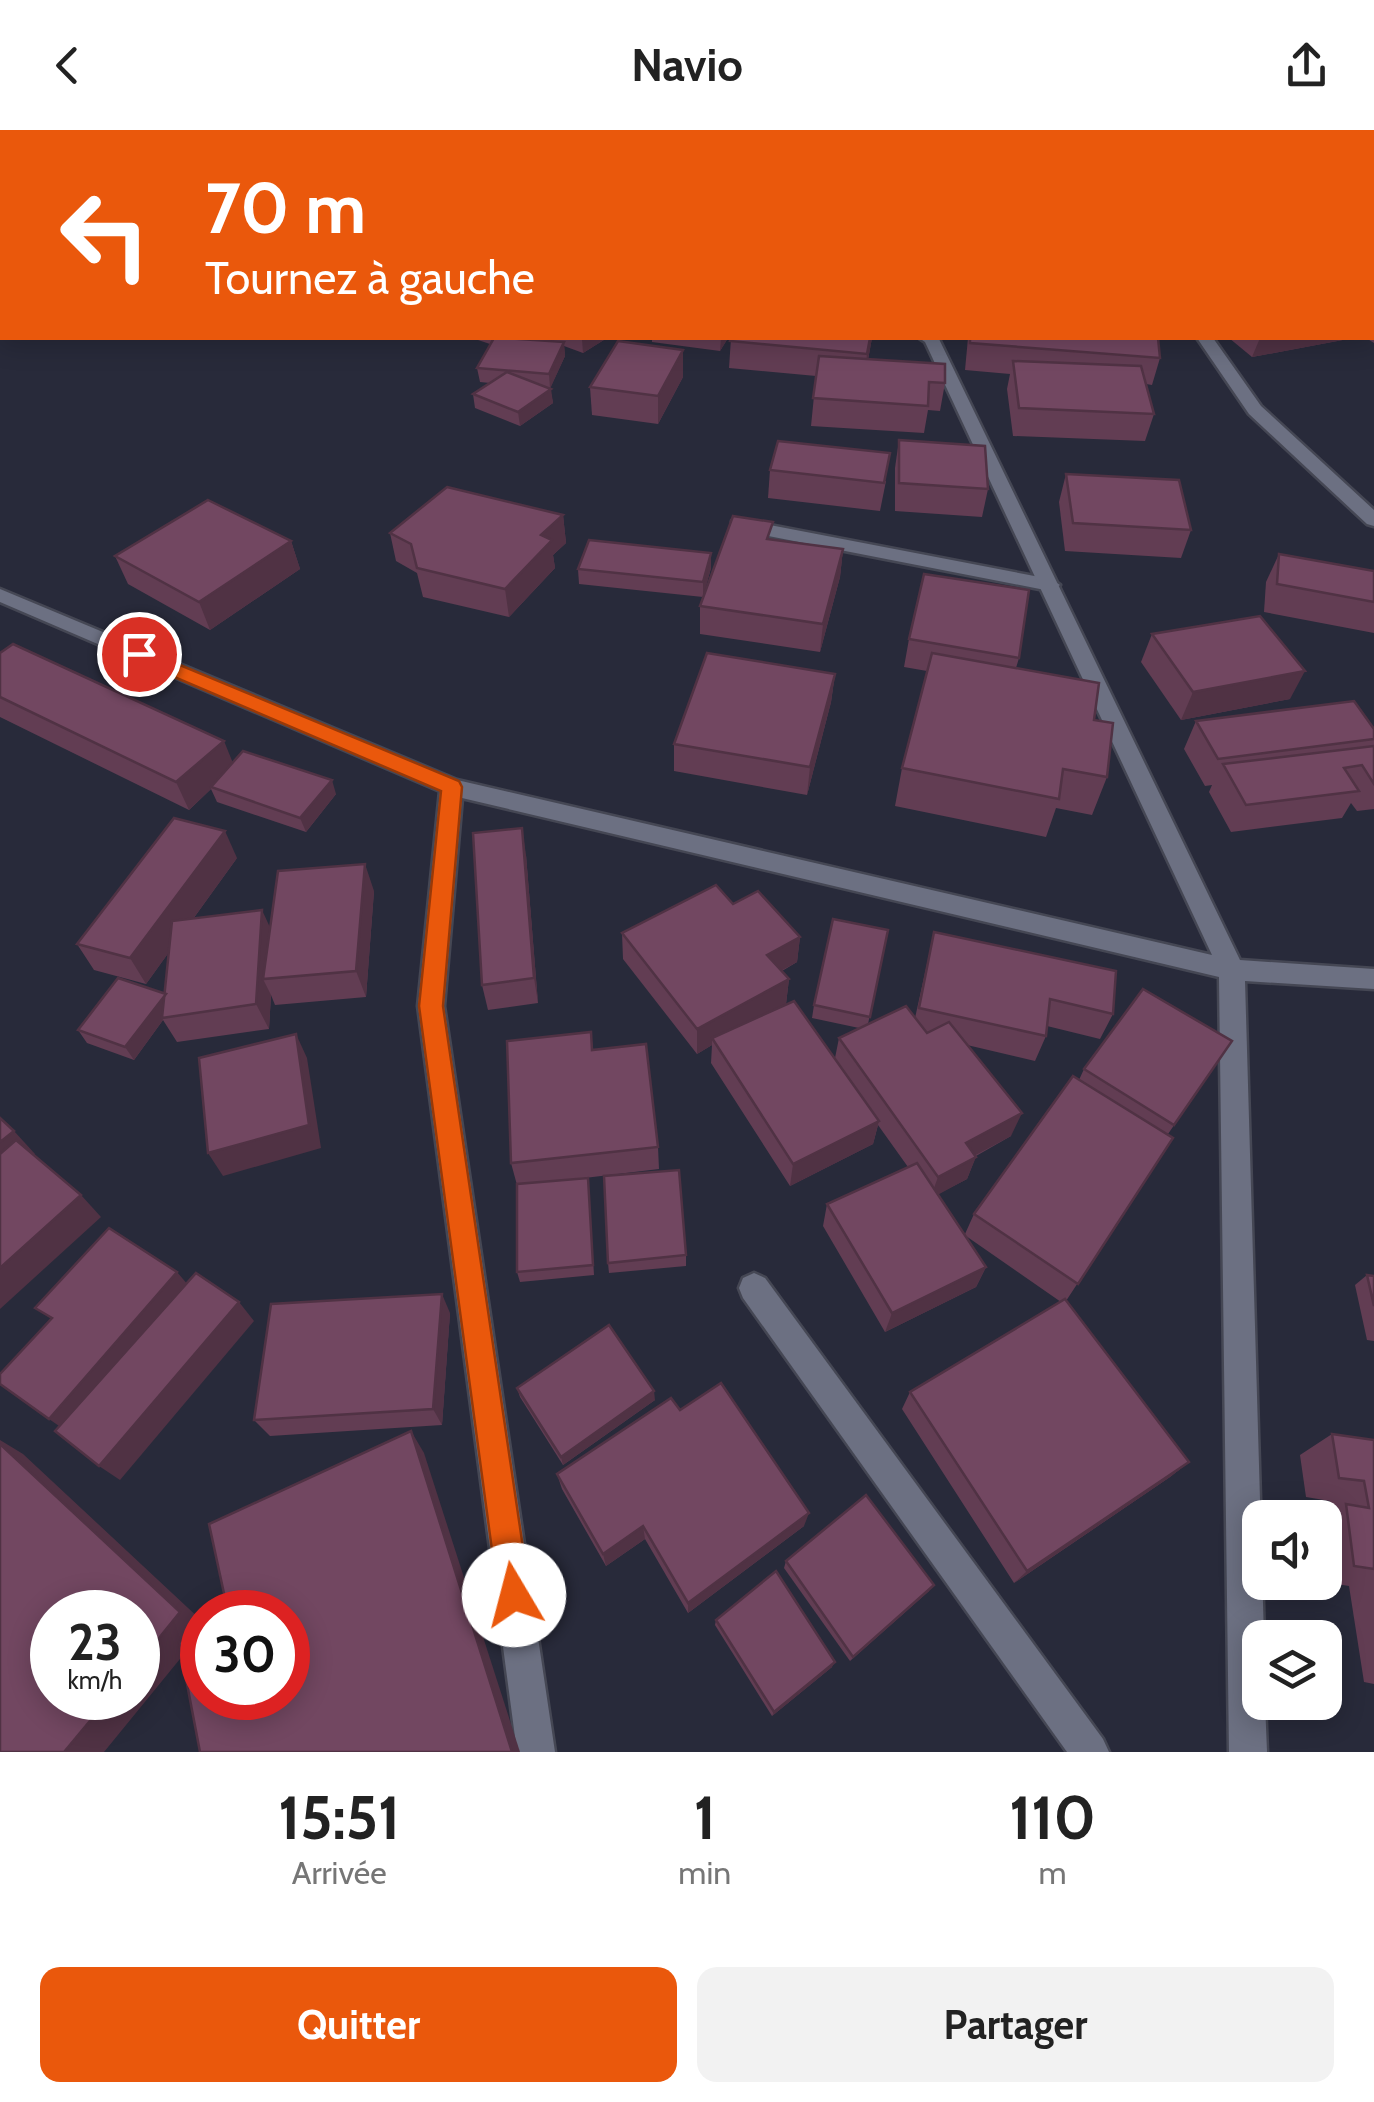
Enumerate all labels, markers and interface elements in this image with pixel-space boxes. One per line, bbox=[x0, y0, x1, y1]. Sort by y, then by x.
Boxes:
icon: back bbox=[40, 38, 95, 93]
text: Navio bbox=[631, 38, 743, 92]
icon: share bbox=[1279, 38, 1334, 93]
text: 70 m bbox=[205, 165, 366, 251]
icon: left bbox=[40, 170, 170, 300]
text: Tournez à gauche bbox=[205, 251, 535, 305]
pin bbox=[97, 612, 182, 697]
icon: arrive bbox=[112, 627, 167, 682]
map controls bbox=[1242, 1500, 1342, 1720]
button: sound bbox=[1242, 1500, 1342, 1600]
position arrow bbox=[462, 1543, 566, 1647]
speed limit sign: 30 bbox=[180, 1590, 310, 1720]
text: 23 bbox=[68, 1612, 122, 1673]
button: layers bbox=[1242, 1620, 1342, 1720]
text: km/h bbox=[68, 1665, 122, 1695]
text: 15:51 bbox=[278, 1781, 400, 1854]
text: 1 bbox=[694, 1781, 716, 1854]
text: 110 bbox=[1009, 1781, 1096, 1854]
text: Arrivée bbox=[292, 1853, 387, 1892]
text: min bbox=[678, 1853, 731, 1892]
text: m bbox=[1039, 1853, 1067, 1892]
button: Quitter bbox=[40, 1967, 677, 2082]
button: Partager bbox=[697, 1967, 1334, 2082]

